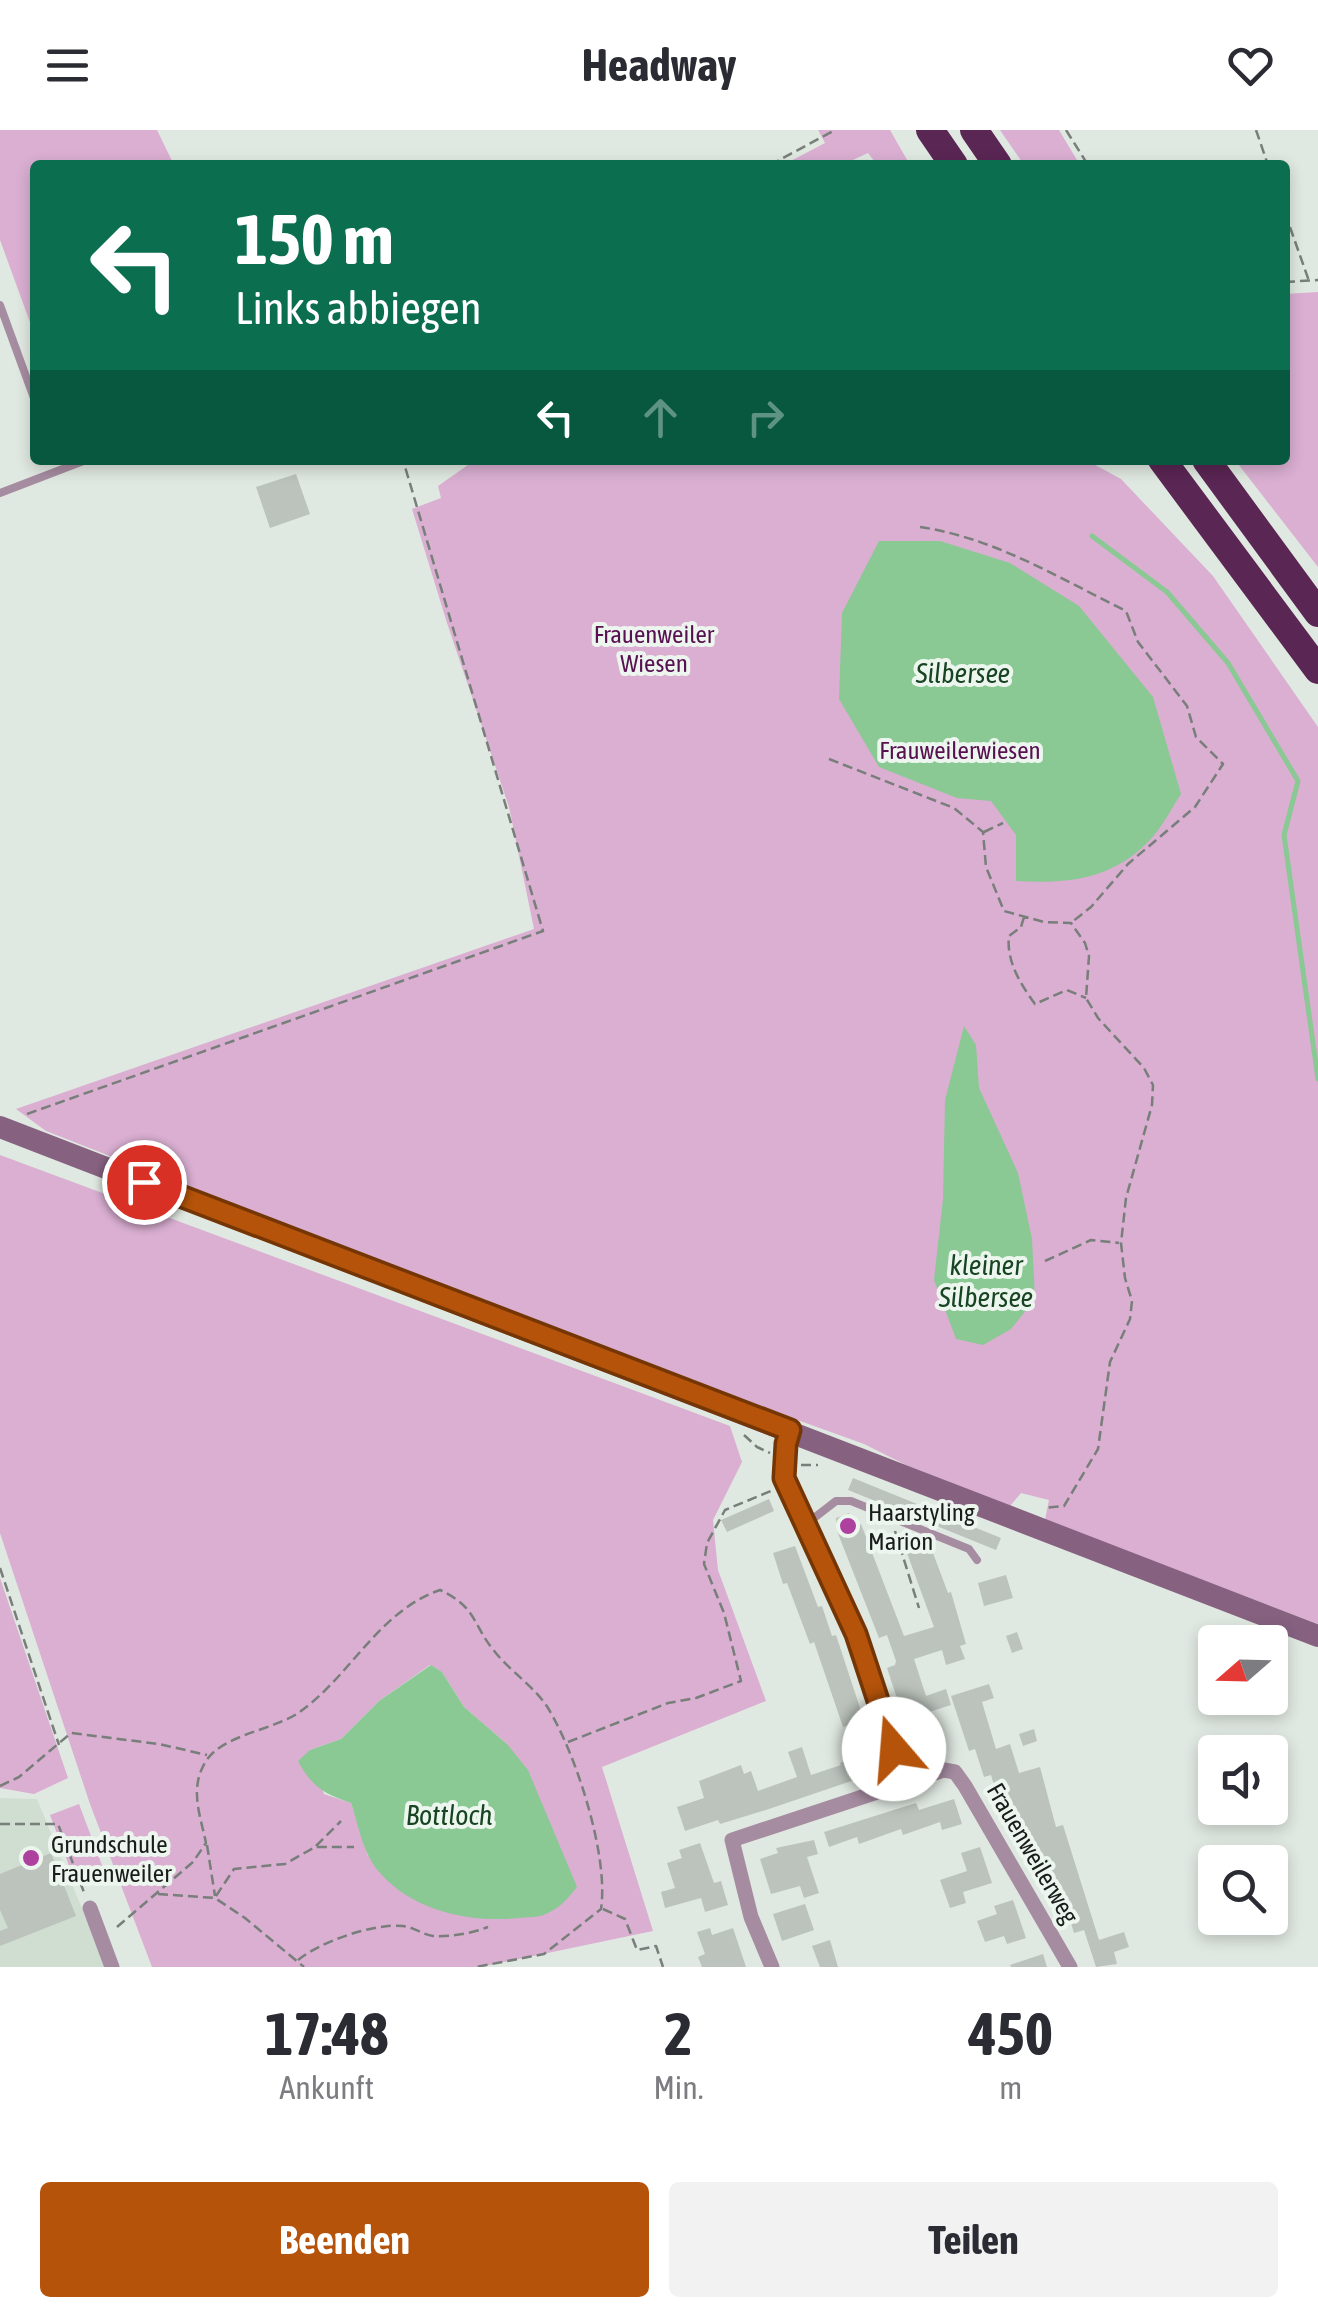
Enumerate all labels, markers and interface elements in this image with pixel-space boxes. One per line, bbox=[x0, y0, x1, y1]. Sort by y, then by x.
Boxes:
icon: menu bbox=[40, 38, 95, 93]
icon: heart bbox=[1223, 38, 1278, 93]
text: Headway bbox=[582, 39, 736, 91]
text: 150 m bbox=[235, 199, 394, 279]
icon: left bbox=[70, 200, 200, 330]
text: Links abbiegen bbox=[235, 282, 482, 334]
icon: left bbox=[528, 390, 583, 445]
icon: ahead bbox=[633, 390, 688, 445]
icon: right bbox=[738, 390, 793, 445]
park label: Frauenweiler Wiesen bbox=[594, 620, 715, 677]
water label: Silbersee bbox=[915, 657, 1010, 689]
park label: Frauweilerwiesen bbox=[879, 736, 1041, 764]
pin bbox=[102, 1140, 187, 1225]
icon: arrive bbox=[117, 1155, 172, 1210]
water label: kleiner Silbersee bbox=[938, 1249, 1033, 1313]
place label: Haarstyling Marion bbox=[868, 1498, 975, 1555]
marker: Haarstyling Marion bbox=[837, 1515, 859, 1537]
north arrow bbox=[1198, 1625, 1288, 1715]
map controls bbox=[1198, 1625, 1288, 1935]
position arrow bbox=[842, 1697, 946, 1801]
button: sound bbox=[1198, 1735, 1288, 1825]
street label: Frauenweilerweg bbox=[982, 1778, 1085, 1928]
water label: Bottloch bbox=[406, 1799, 493, 1831]
place label: Grundschule Frauenweiler bbox=[51, 1830, 172, 1887]
button: search bbox=[1198, 1845, 1288, 1935]
marker: Grundschule Frauenweiler bbox=[20, 1847, 42, 1869]
text: 17:48 bbox=[265, 1999, 388, 2068]
text: 2 bbox=[664, 1999, 693, 2068]
text: 450 bbox=[968, 1999, 1053, 2068]
text: Ankunft bbox=[280, 2069, 374, 2106]
text: Min. bbox=[653, 2069, 703, 2106]
text: m bbox=[999, 2069, 1022, 2106]
button: Beenden bbox=[40, 2182, 649, 2297]
button: Teilen bbox=[669, 2182, 1278, 2297]

